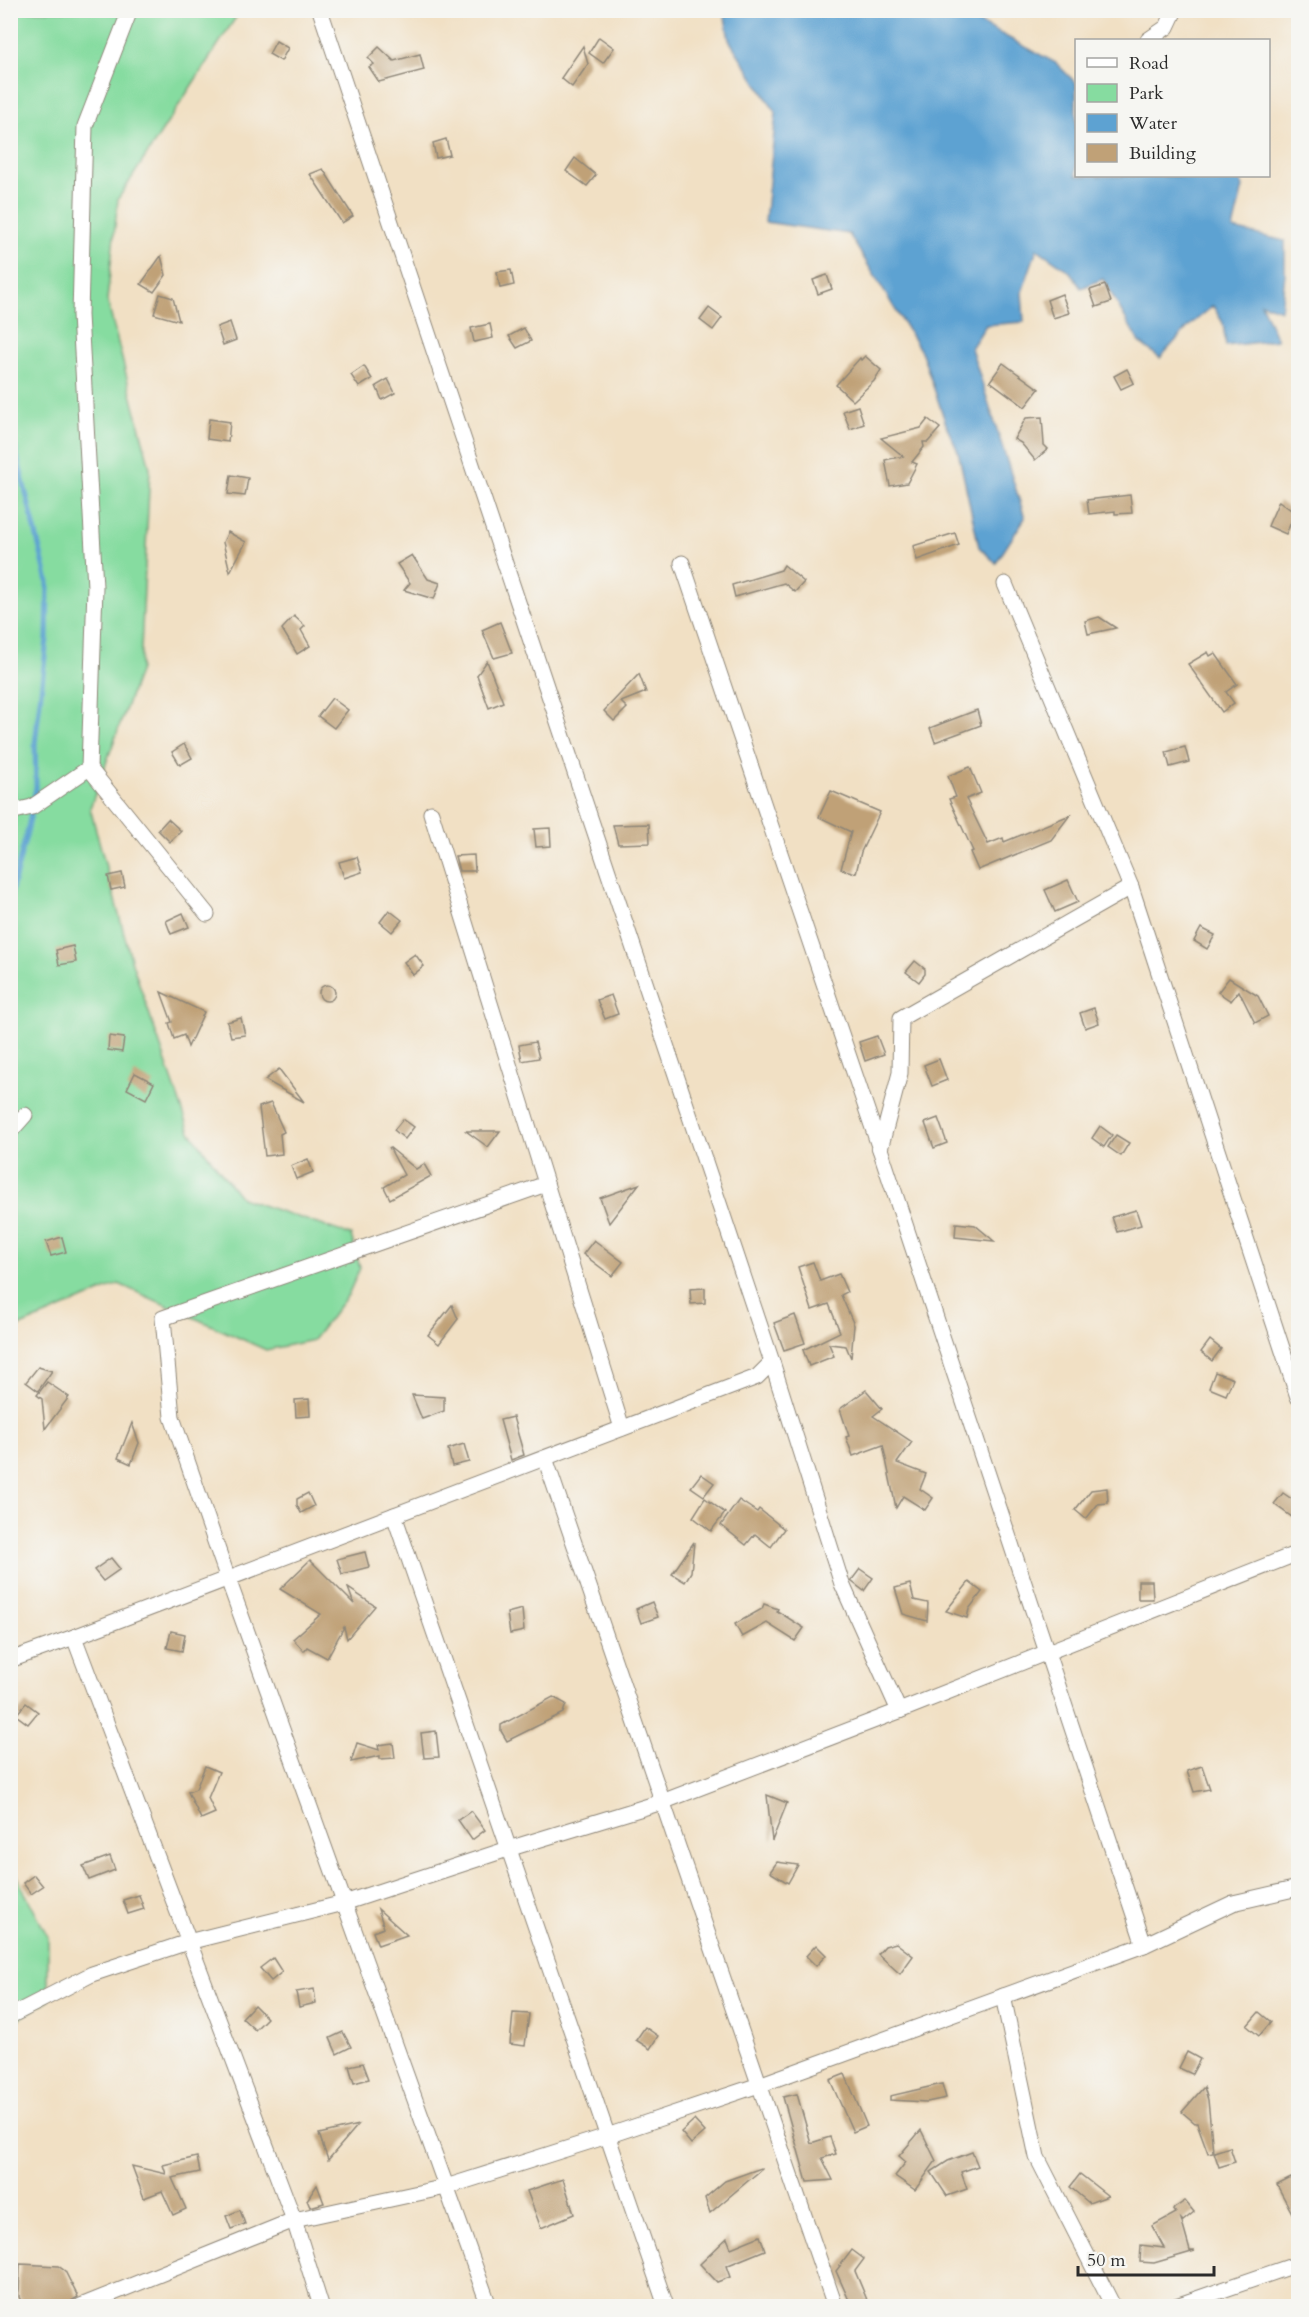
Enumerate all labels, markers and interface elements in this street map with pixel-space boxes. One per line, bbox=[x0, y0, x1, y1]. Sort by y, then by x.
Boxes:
legend bbox=[1075, 39, 1270, 177]
text: Road bbox=[1129, 51, 1169, 76]
text: Park bbox=[1129, 81, 1164, 106]
text: Water bbox=[1128, 111, 1178, 136]
text: Building bbox=[1129, 141, 1197, 166]
scale bar bbox=[1078, 2239, 1214, 2277]
text: 50 m bbox=[1087, 2248, 1126, 2273]

